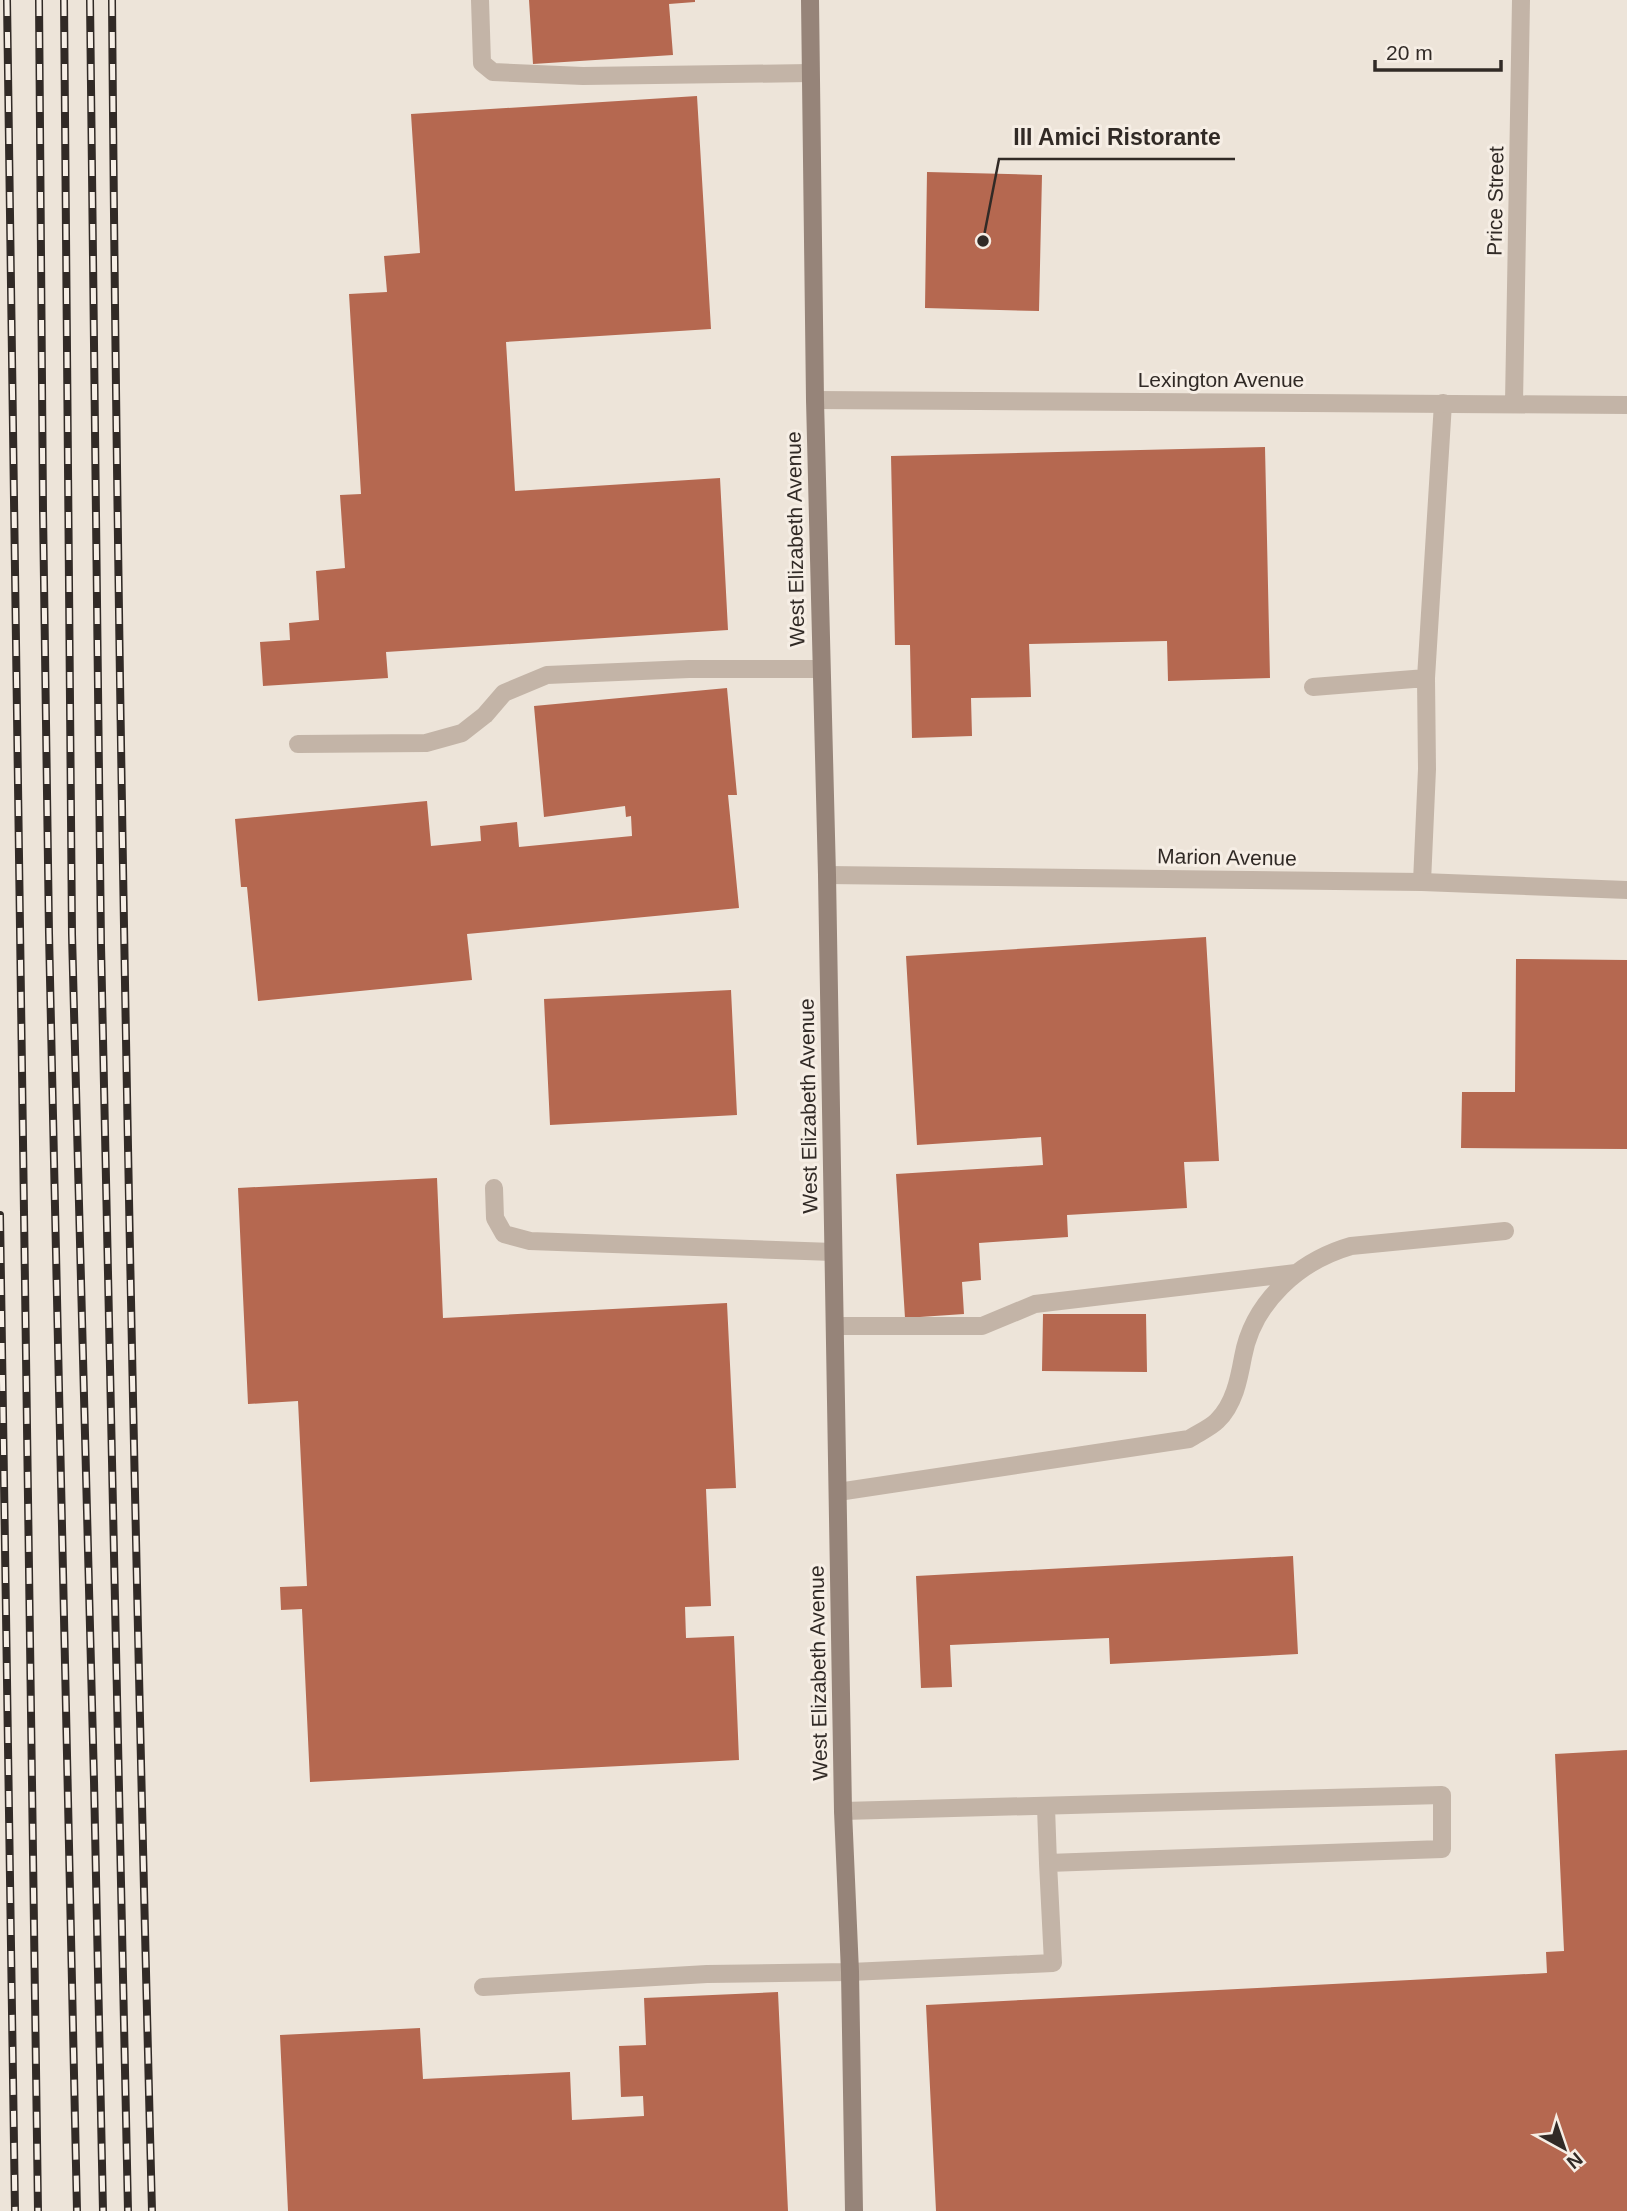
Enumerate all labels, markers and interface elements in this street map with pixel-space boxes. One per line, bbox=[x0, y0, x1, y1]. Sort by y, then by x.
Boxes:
scale bar bbox=[1375, 28, 1501, 72]
text: 20 m bbox=[1386, 41, 1433, 64]
callout: III Amici Ristorante bbox=[999, 115, 1235, 159]
text: III Amici Ristorante bbox=[1013, 124, 1221, 150]
street label: Price Street bbox=[1483, 146, 1507, 256]
street label: Lexington Avenue bbox=[1138, 368, 1304, 391]
street label: West Elizabeth Avenue bbox=[782, 431, 808, 647]
street label: Marion Avenue bbox=[1157, 844, 1297, 870]
street label: West Elizabeth Avenue bbox=[795, 998, 821, 1214]
street label: West Elizabeth Avenue bbox=[805, 1565, 831, 1781]
north arrow bbox=[1529, 2113, 1599, 2183]
text: N bbox=[1563, 2148, 1587, 2173]

